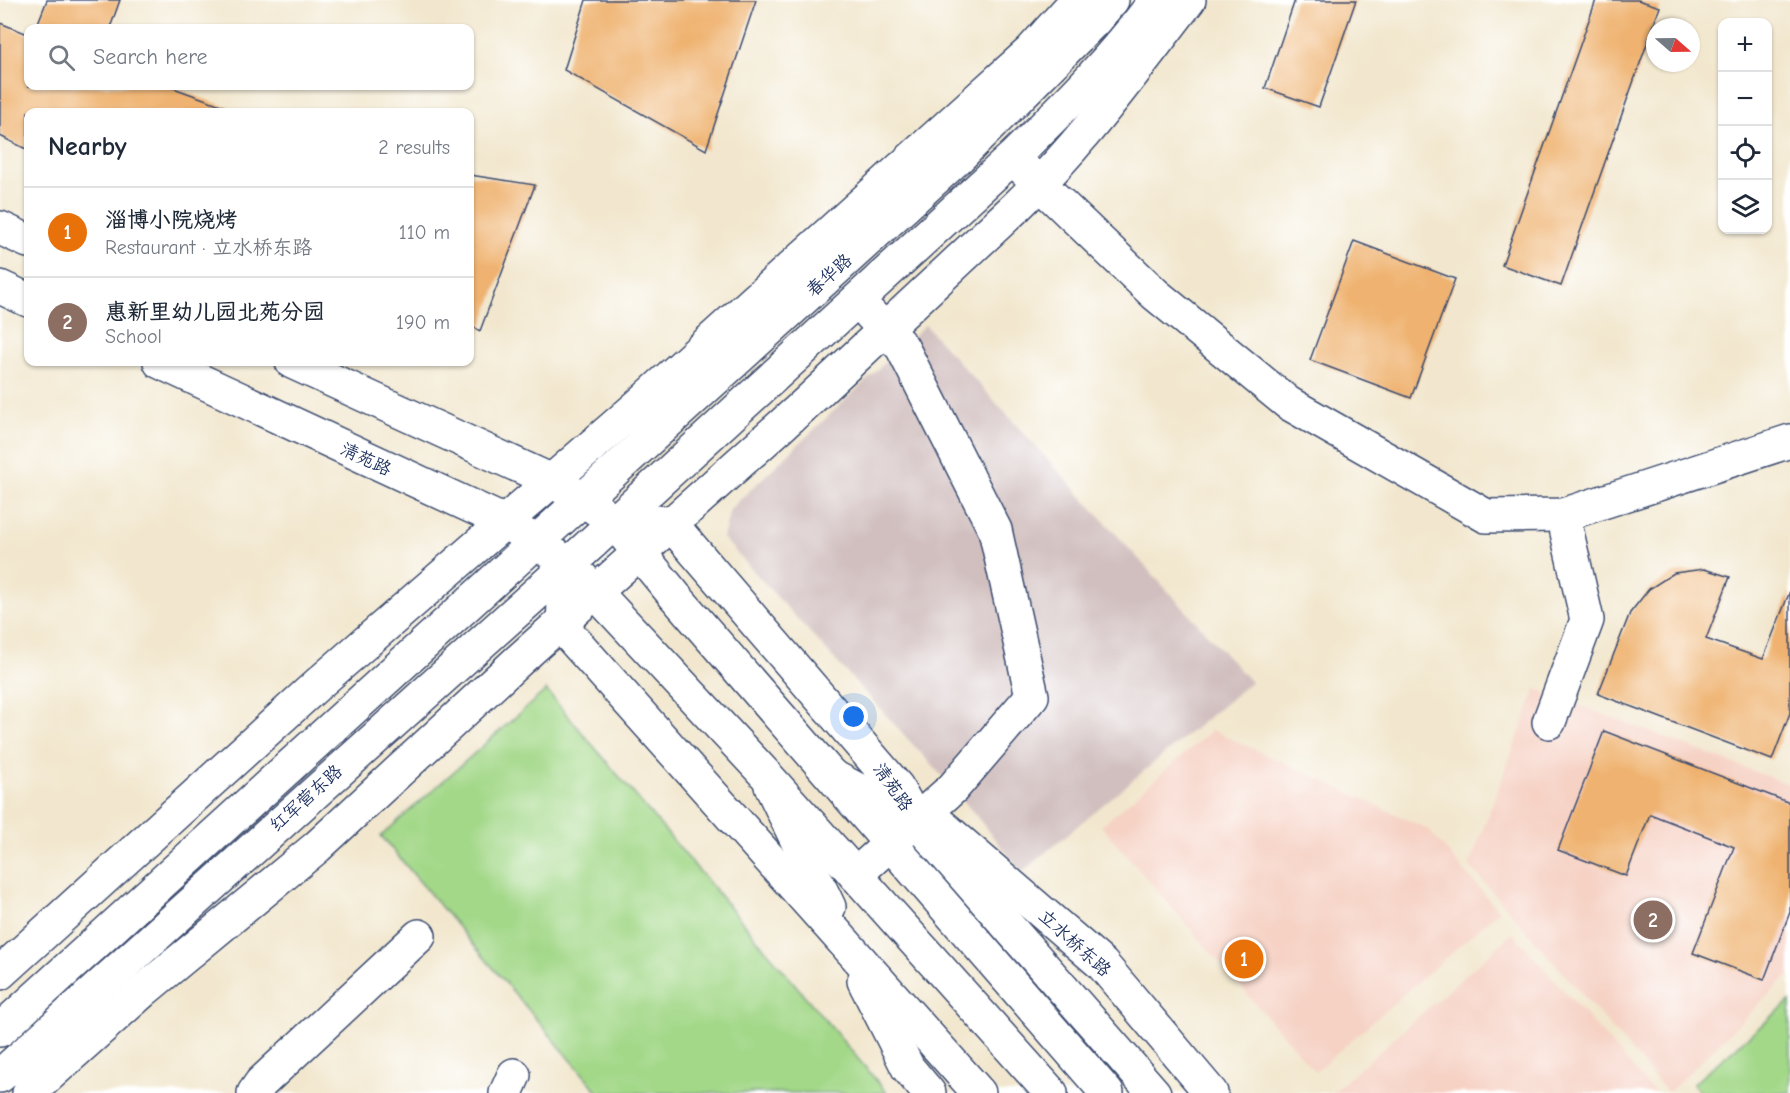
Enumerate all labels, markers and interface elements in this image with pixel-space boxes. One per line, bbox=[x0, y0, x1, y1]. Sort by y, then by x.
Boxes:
north arrow bbox=[1646, 18, 1700, 72]
map controls bbox=[1718, 18, 1772, 234]
button: + bbox=[1718, 18, 1772, 72]
search box bbox=[24, 24, 474, 90]
icon: search bbox=[45, 41, 78, 74]
text: Search here bbox=[93, 44, 208, 70]
button: − bbox=[1718, 72, 1772, 126]
button: locate bbox=[1718, 126, 1772, 180]
text: Nearby bbox=[48, 132, 127, 162]
text: 2 results bbox=[378, 136, 450, 159]
button: layers bbox=[1718, 180, 1772, 234]
text: 淄博小院烧烤 bbox=[105, 207, 237, 233]
text: 1 bbox=[64, 221, 71, 244]
text: 110 m bbox=[399, 221, 450, 244]
text: Restaurant · 立水桥东路 bbox=[105, 236, 312, 259]
street label: 春华路 bbox=[802, 250, 856, 301]
text: 惠新里幼儿园北苑分园 bbox=[105, 299, 325, 325]
text: 2 bbox=[63, 311, 72, 334]
text: 190 m bbox=[396, 311, 450, 334]
text: School bbox=[105, 325, 162, 348]
street label: 清苑路 bbox=[337, 439, 395, 480]
your location bbox=[839, 702, 868, 731]
street label: 清苑路 bbox=[869, 759, 917, 815]
street label: 红军营东路 bbox=[266, 760, 347, 836]
pin: 2 bbox=[1634, 898, 1672, 942]
street label: 立水桥东路 bbox=[1034, 905, 1115, 981]
pin: 1 bbox=[1224, 936, 1264, 982]

